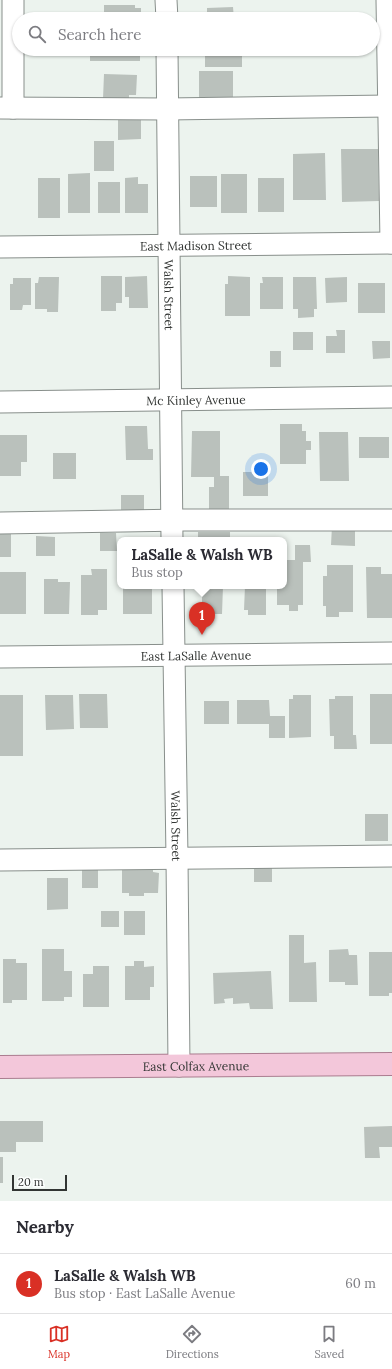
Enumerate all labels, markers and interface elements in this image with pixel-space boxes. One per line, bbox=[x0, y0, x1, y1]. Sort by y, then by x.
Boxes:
search box bbox=[12, 12, 380, 56]
icon: search bbox=[26, 23, 48, 45]
text: Search here bbox=[58, 25, 141, 44]
street label: East Madison Street bbox=[140, 237, 252, 253]
street label: Walsh Street bbox=[162, 259, 177, 331]
street label: Mc Kinley Avenue bbox=[146, 391, 246, 408]
your location bbox=[251, 459, 271, 479]
popup bbox=[117, 537, 287, 589]
text: LaSalle & Walsh WB bbox=[131, 545, 273, 564]
text: Bus stop bbox=[131, 564, 183, 581]
pin: 1 bbox=[189, 602, 215, 635]
street label: East LaSalle Avenue bbox=[141, 647, 252, 663]
street label: Walsh Street bbox=[169, 790, 185, 862]
street label: East Colfax Avenue bbox=[143, 1058, 250, 1073]
scale bar bbox=[12, 1173, 67, 1192]
text: 20 m bbox=[18, 1175, 43, 1189]
text: Nearby bbox=[16, 1216, 74, 1238]
text: LaSalle & Walsh WB bbox=[54, 1266, 196, 1285]
text: 1 bbox=[26, 1275, 32, 1292]
text: 60 m bbox=[345, 1275, 376, 1292]
text: Bus stop · East LaSalle Avenue bbox=[54, 1285, 235, 1302]
tab: Map bbox=[48, 1323, 70, 1361]
tab: Directions bbox=[166, 1323, 219, 1361]
tab: Saved bbox=[314, 1323, 344, 1361]

